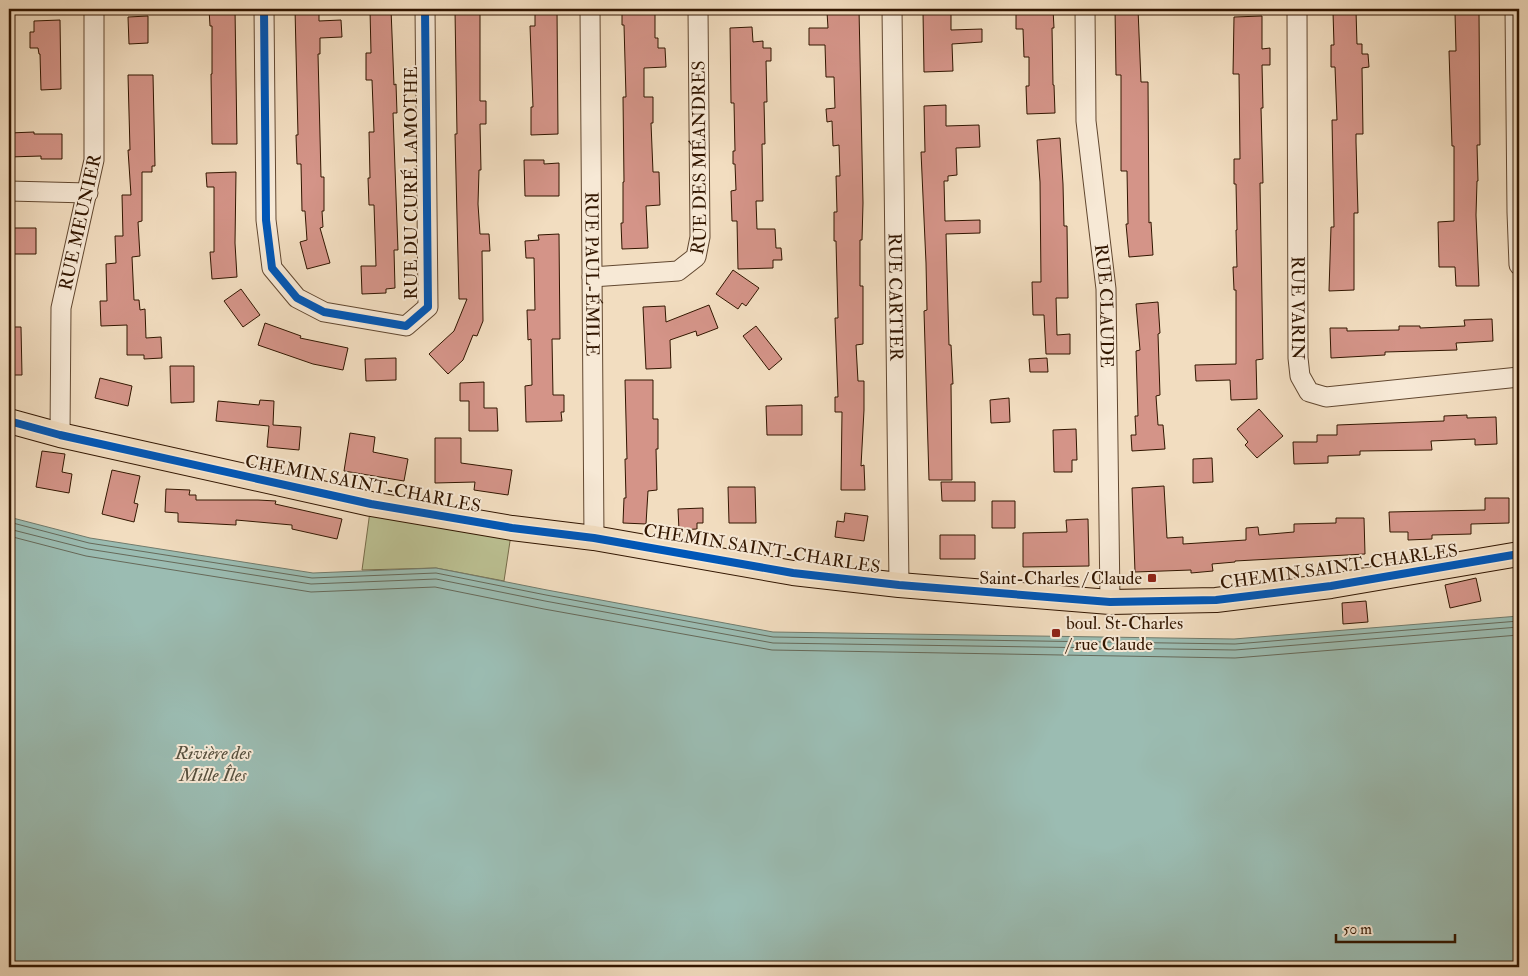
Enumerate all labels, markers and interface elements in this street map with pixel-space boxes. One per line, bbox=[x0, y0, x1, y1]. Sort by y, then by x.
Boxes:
street label: RUE DES MÉANDRES bbox=[685, 60, 712, 256]
street label: RUE DU CURÉ LAMOTHE bbox=[400, 66, 423, 300]
street label: RUE MEUNIER bbox=[54, 151, 107, 292]
street label: RUE PAUL-ÉMILE bbox=[580, 192, 604, 356]
street label: RUE CARTIER bbox=[883, 233, 908, 362]
street label: RUE CLAUDE bbox=[1089, 243, 1119, 368]
street label: RUE VARIN bbox=[1286, 256, 1310, 360]
street label: CHEMIN SAINT-CHARLES bbox=[243, 450, 483, 518]
street label: CHEMIN SAINT-CHARLES bbox=[642, 519, 882, 579]
street label: CHEMIN SAINT-CHARLES bbox=[1219, 539, 1459, 595]
place label: Saint-Charles / Claude bbox=[979, 567, 1142, 590]
marker: Saint-Charles / Claude bbox=[1146, 572, 1158, 584]
place label: boul. St-Charles / rue Claude bbox=[1064, 612, 1183, 656]
marker: boul. St-Charles / rue Claude bbox=[1050, 627, 1062, 639]
water label: Rivière des Mille Îles bbox=[174, 741, 252, 787]
scale bar bbox=[1336, 911, 1454, 943]
text: 50 m bbox=[1343, 920, 1372, 939]

